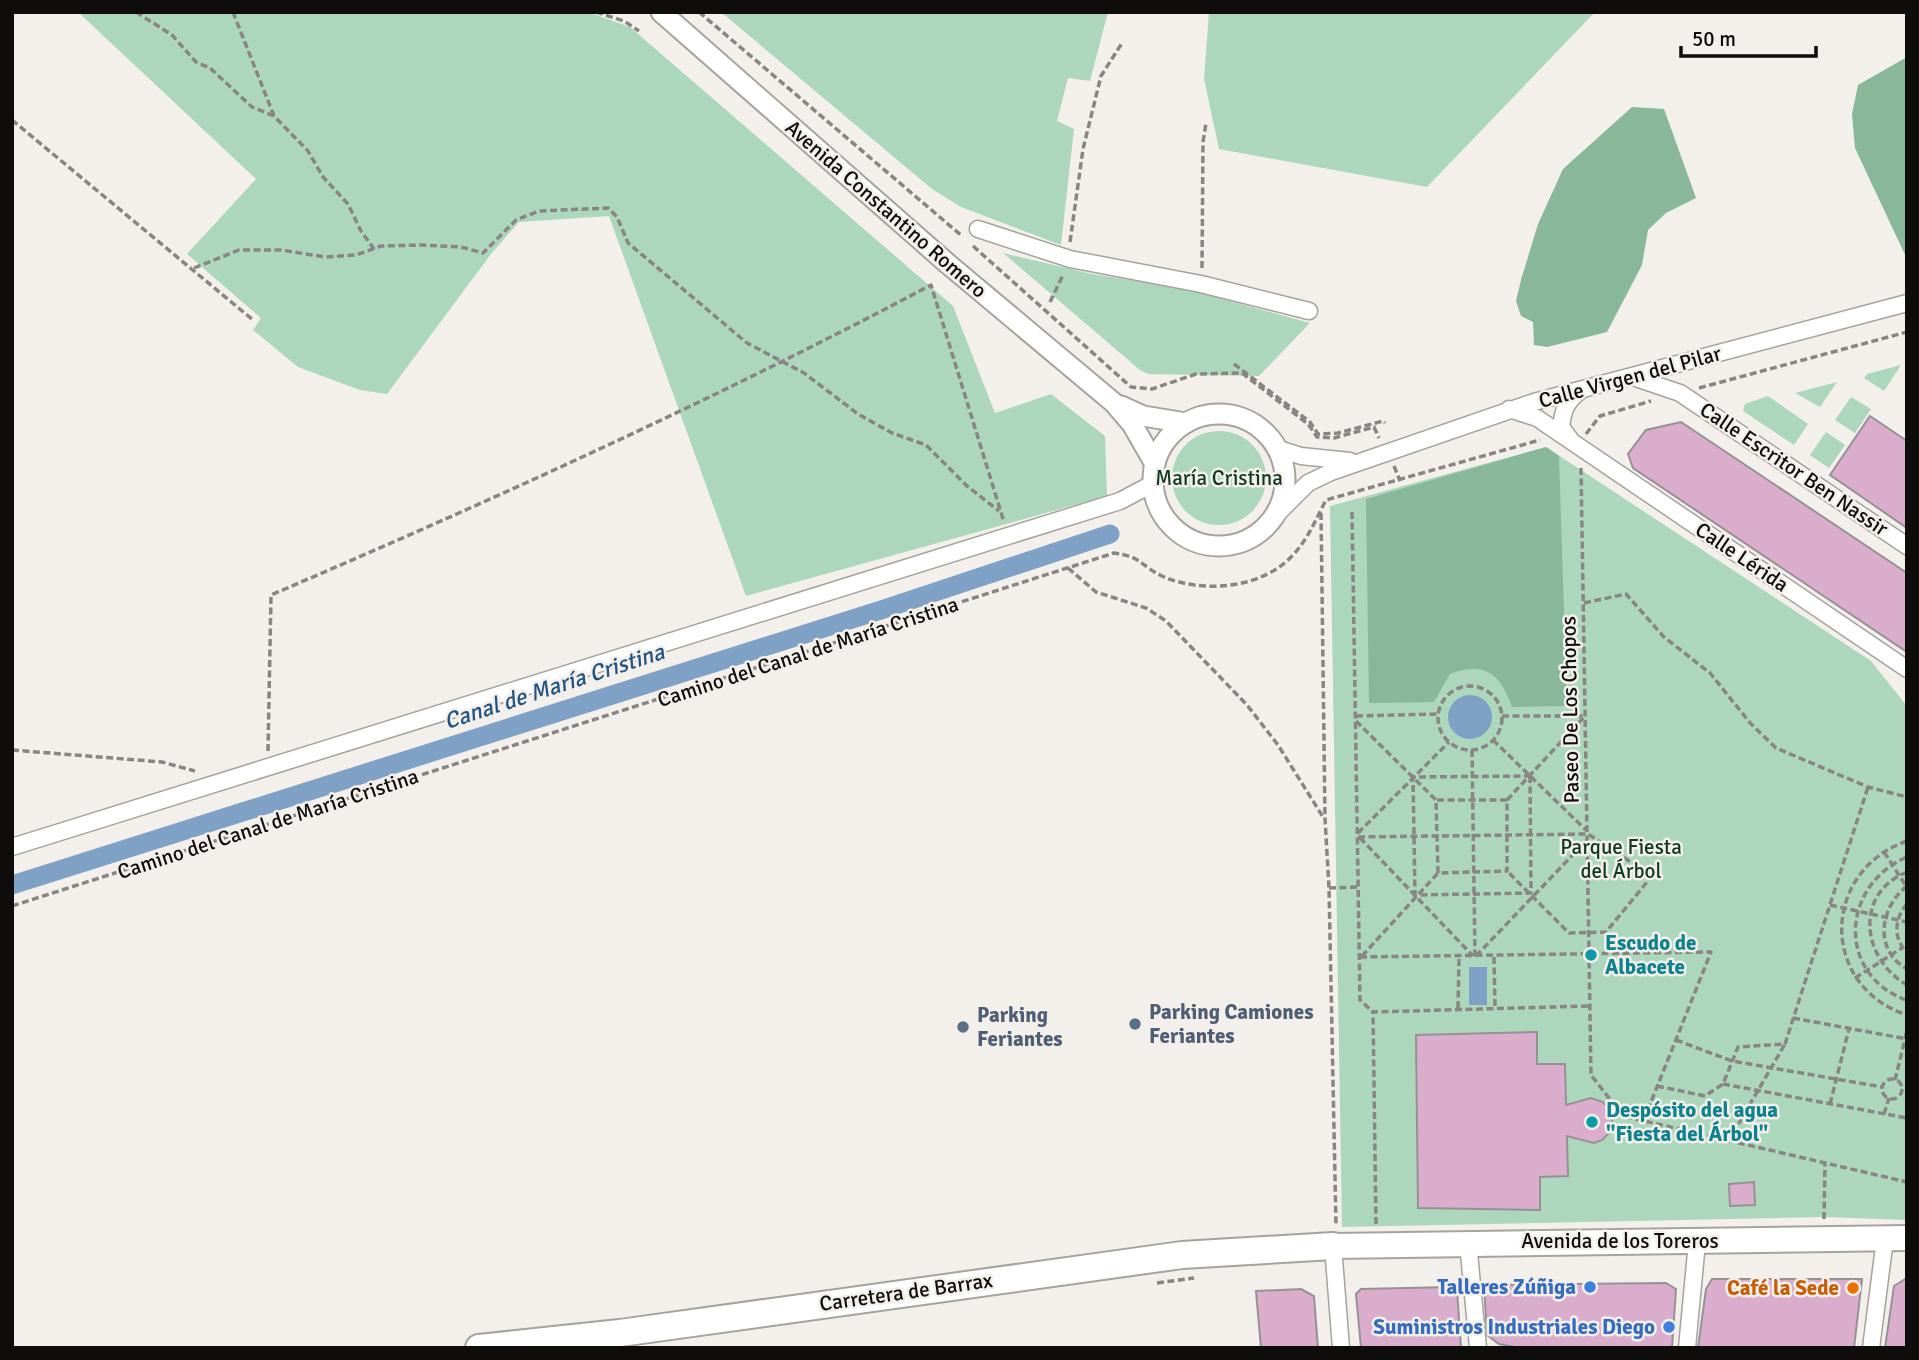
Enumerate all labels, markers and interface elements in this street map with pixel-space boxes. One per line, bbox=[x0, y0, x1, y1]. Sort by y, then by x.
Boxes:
scale bar bbox=[1681, 14, 1816, 58]
text: 50 m bbox=[1692, 26, 1736, 52]
street label: Avenida Constantino Romero bbox=[780, 114, 992, 304]
street label: Calle Virgen del Pilar bbox=[1536, 340, 1724, 414]
street label: Calle Escritor Ben Nassir bbox=[1695, 396, 1893, 542]
park label: María Cristina bbox=[1155, 465, 1283, 491]
street label: Calle Lérida bbox=[1691, 516, 1793, 598]
street label: Camino del Canal de María Cristina bbox=[654, 591, 962, 713]
street label: Paseo De Los Chopos bbox=[1555, 616, 1585, 804]
water label: Canal de María Cristina bbox=[440, 637, 669, 736]
street label: Camino del Canal de María Cristina bbox=[114, 763, 422, 885]
park label: Parque Fiesta del Árbol bbox=[1560, 834, 1682, 884]
place label: Escudo de Albacete bbox=[1605, 930, 1696, 980]
marker: Escudo de Albacete bbox=[1583, 947, 1599, 963]
place label: Parking Camiones Feriantes bbox=[1149, 999, 1314, 1049]
place label: Parking Feriantes bbox=[977, 1002, 1063, 1052]
marker: Parking Camiones Feriantes bbox=[1127, 1016, 1143, 1032]
marker: Parking Feriantes bbox=[955, 1019, 971, 1035]
place label: Despósito del agua "Fiesta del Árbol" bbox=[1606, 1097, 1778, 1147]
marker: Despósito del agua "Fiesta del Árbol" bbox=[1584, 1114, 1600, 1130]
street label: Avenida de los Toreros bbox=[1521, 1228, 1719, 1254]
street label: Carretera de Barrax bbox=[818, 1267, 995, 1317]
place label: Talleres Zúñiga bbox=[1437, 1274, 1576, 1300]
place label: Café la Sede bbox=[1727, 1275, 1839, 1301]
marker: Talleres Zúñiga bbox=[1582, 1279, 1598, 1295]
marker: Café la Sede bbox=[1845, 1280, 1861, 1296]
place label: Suministros Industriales Diego bbox=[1373, 1314, 1655, 1340]
marker: Suministros Industriales Diego bbox=[1661, 1319, 1677, 1335]

